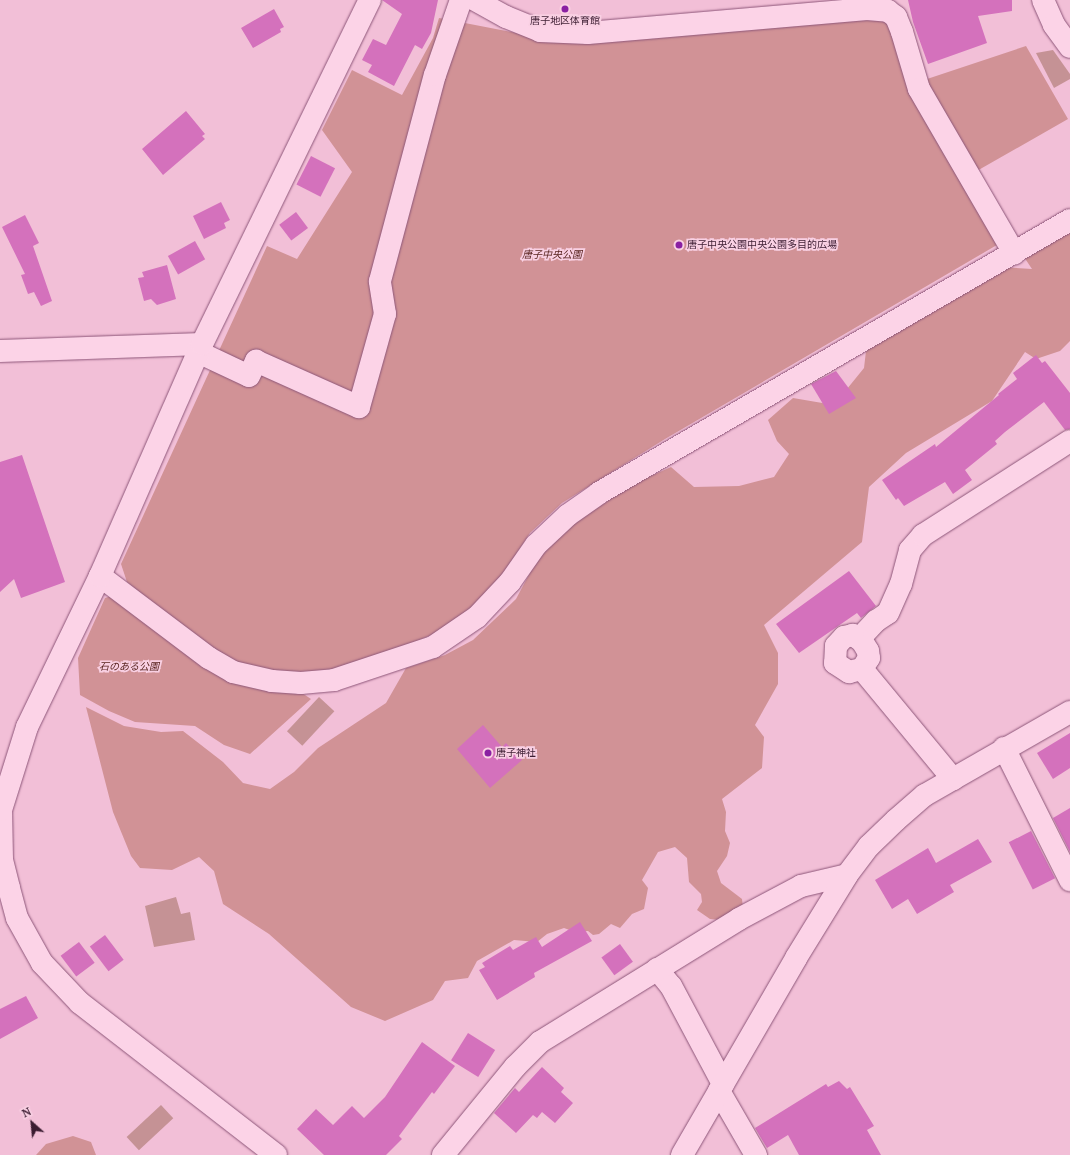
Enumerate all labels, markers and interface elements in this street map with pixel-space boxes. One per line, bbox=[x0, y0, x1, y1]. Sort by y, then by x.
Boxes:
marker: 唐子地区体育館 bbox=[560, 4, 570, 14]
place label: 唐子地区体育館 bbox=[530, 15, 600, 27]
place label: 唐子中央公園中央公園多目的広場 bbox=[687, 239, 837, 251]
marker: 唐子中央公園中央公園多目的広場 bbox=[674, 240, 684, 250]
park label: 唐子中央公園 bbox=[522, 249, 582, 261]
park label: 石のある公園 bbox=[99, 661, 159, 673]
place label: 唐子神社 bbox=[496, 747, 536, 759]
marker: 唐子神社 bbox=[483, 748, 493, 758]
north arrow bbox=[12, 1103, 52, 1143]
text: N bbox=[20, 1104, 33, 1120]

